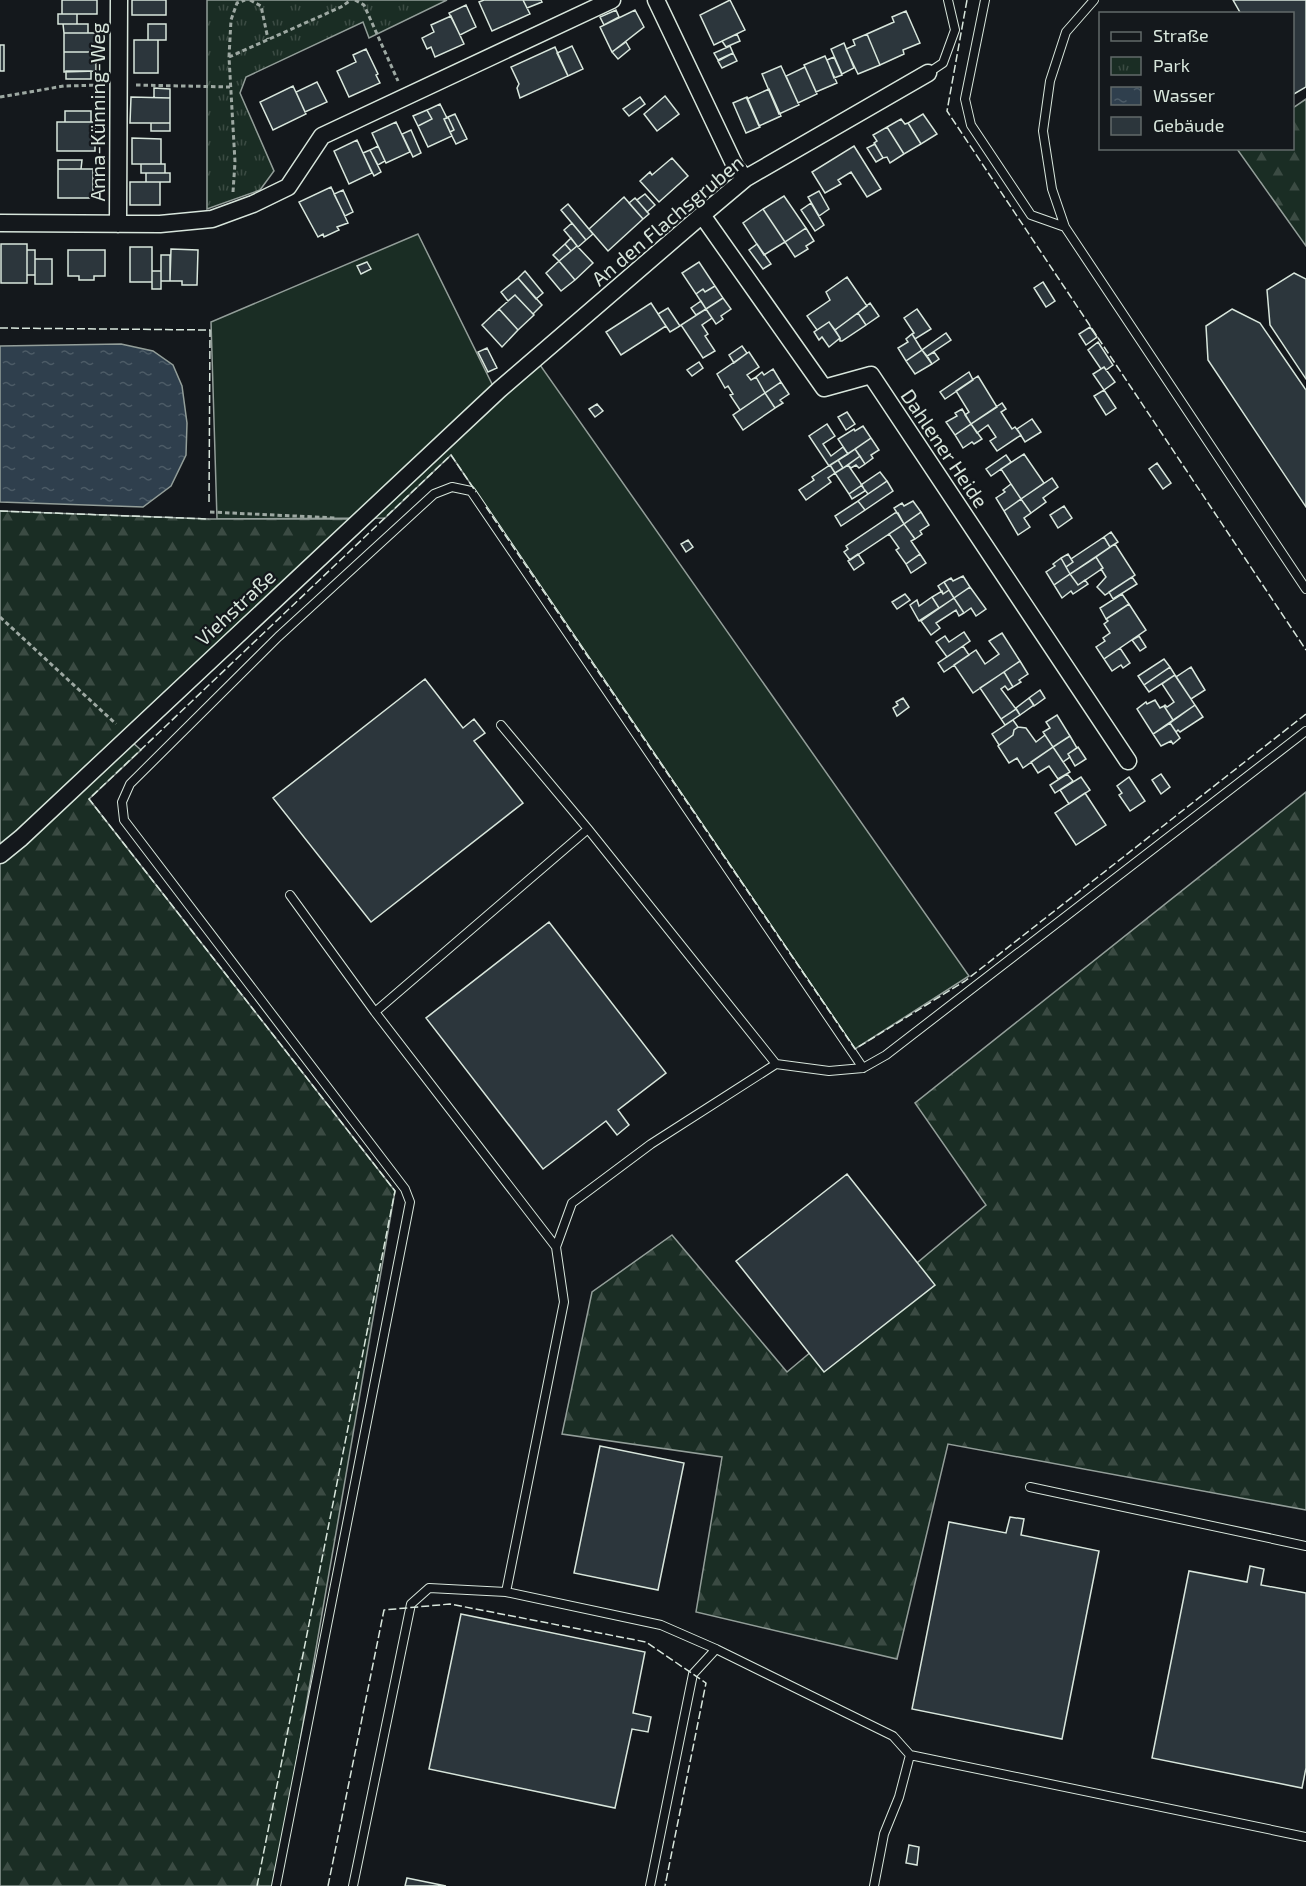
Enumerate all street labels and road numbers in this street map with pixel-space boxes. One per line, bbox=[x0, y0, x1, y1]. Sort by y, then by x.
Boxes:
street label: Anna-Künning-Weg bbox=[85, 22, 109, 202]
street label: An den Flachsgruben bbox=[586, 150, 748, 290]
street label: Dahlener Heide bbox=[896, 384, 994, 512]
street label: Viehstraße bbox=[190, 564, 280, 650]

